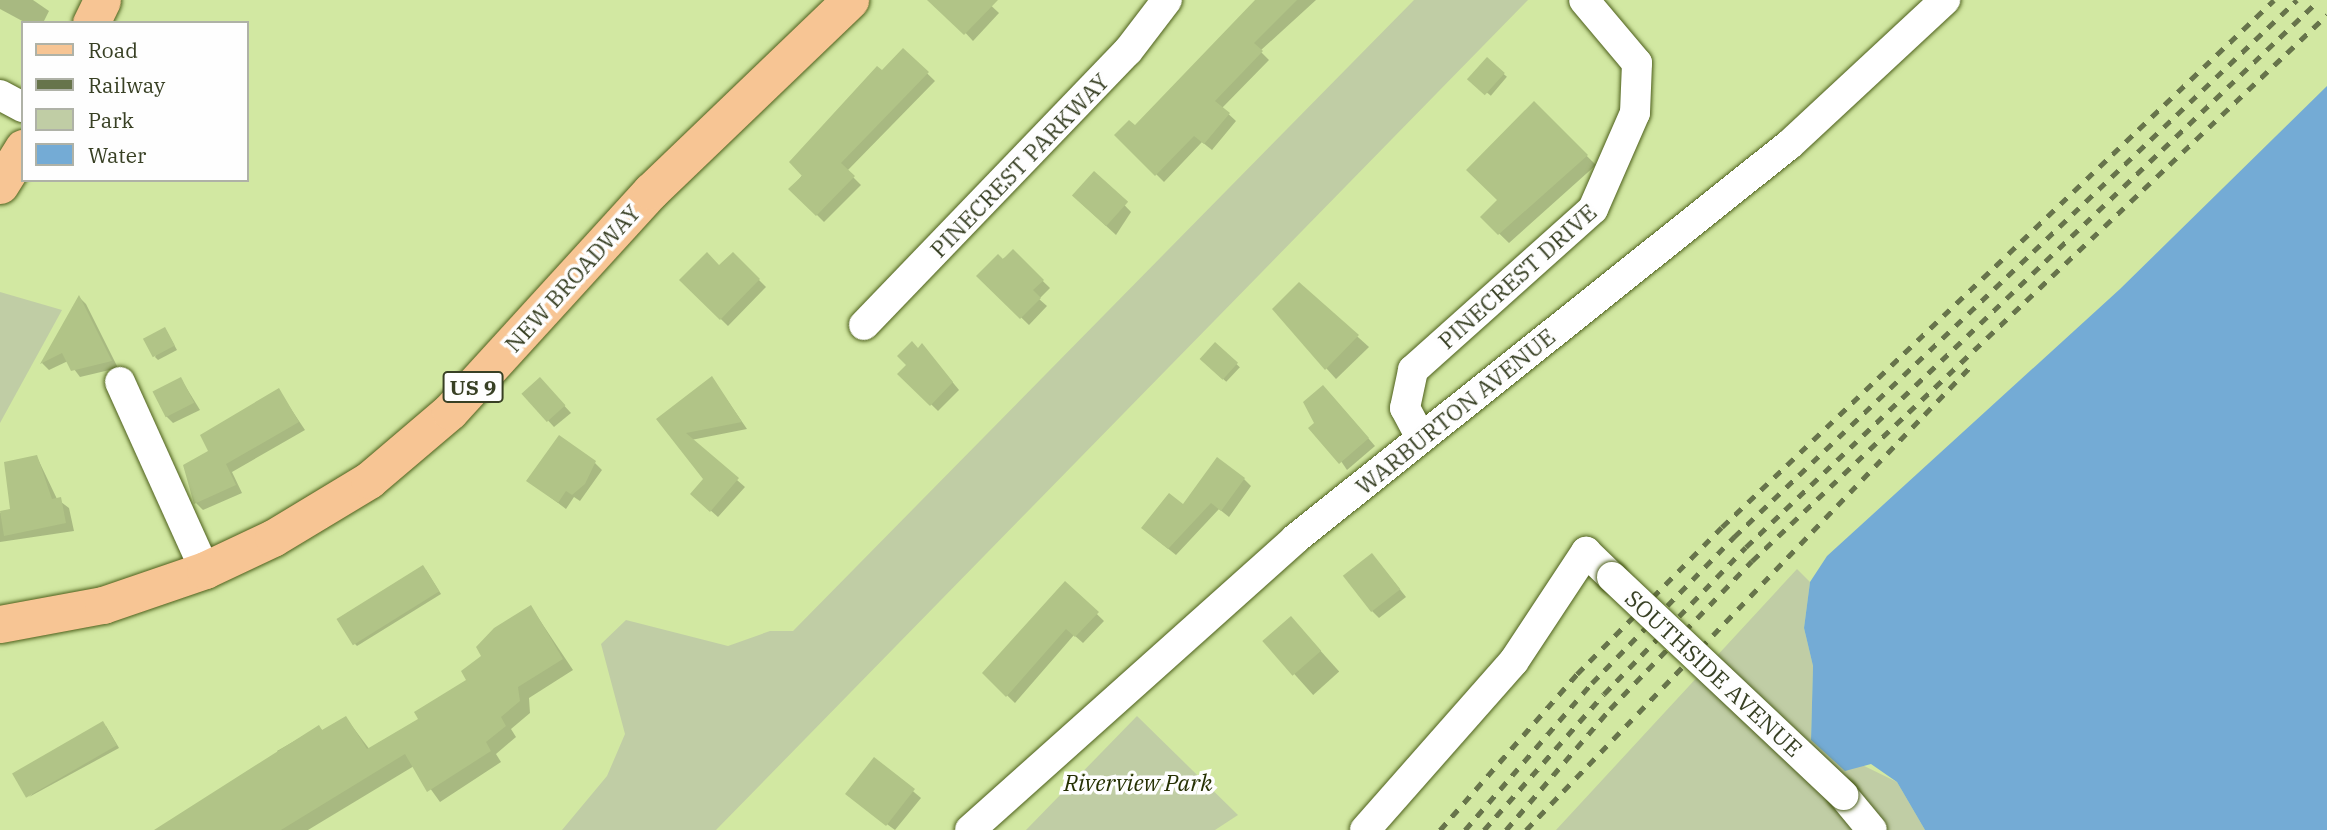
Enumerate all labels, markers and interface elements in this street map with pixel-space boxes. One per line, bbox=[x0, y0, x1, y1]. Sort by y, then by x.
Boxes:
legend bbox=[21, 21, 248, 182]
text: Road bbox=[88, 36, 138, 64]
street label: PINECREST PARKWAY bbox=[924, 67, 1114, 263]
text: Railway bbox=[88, 71, 165, 99]
text: Park bbox=[88, 106, 134, 134]
text: Water bbox=[88, 141, 146, 169]
street label: PINECREST DRIVE bbox=[1432, 198, 1602, 354]
street label: NEW BROADWAY bbox=[499, 199, 645, 357]
street label: WARBURTON AVENUE bbox=[1350, 322, 1560, 500]
road number: US 9 bbox=[442, 370, 504, 404]
street label: SOUTHSIDE AVENUE bbox=[1620, 584, 1808, 762]
park label: Riverview Park bbox=[1064, 768, 1212, 796]

